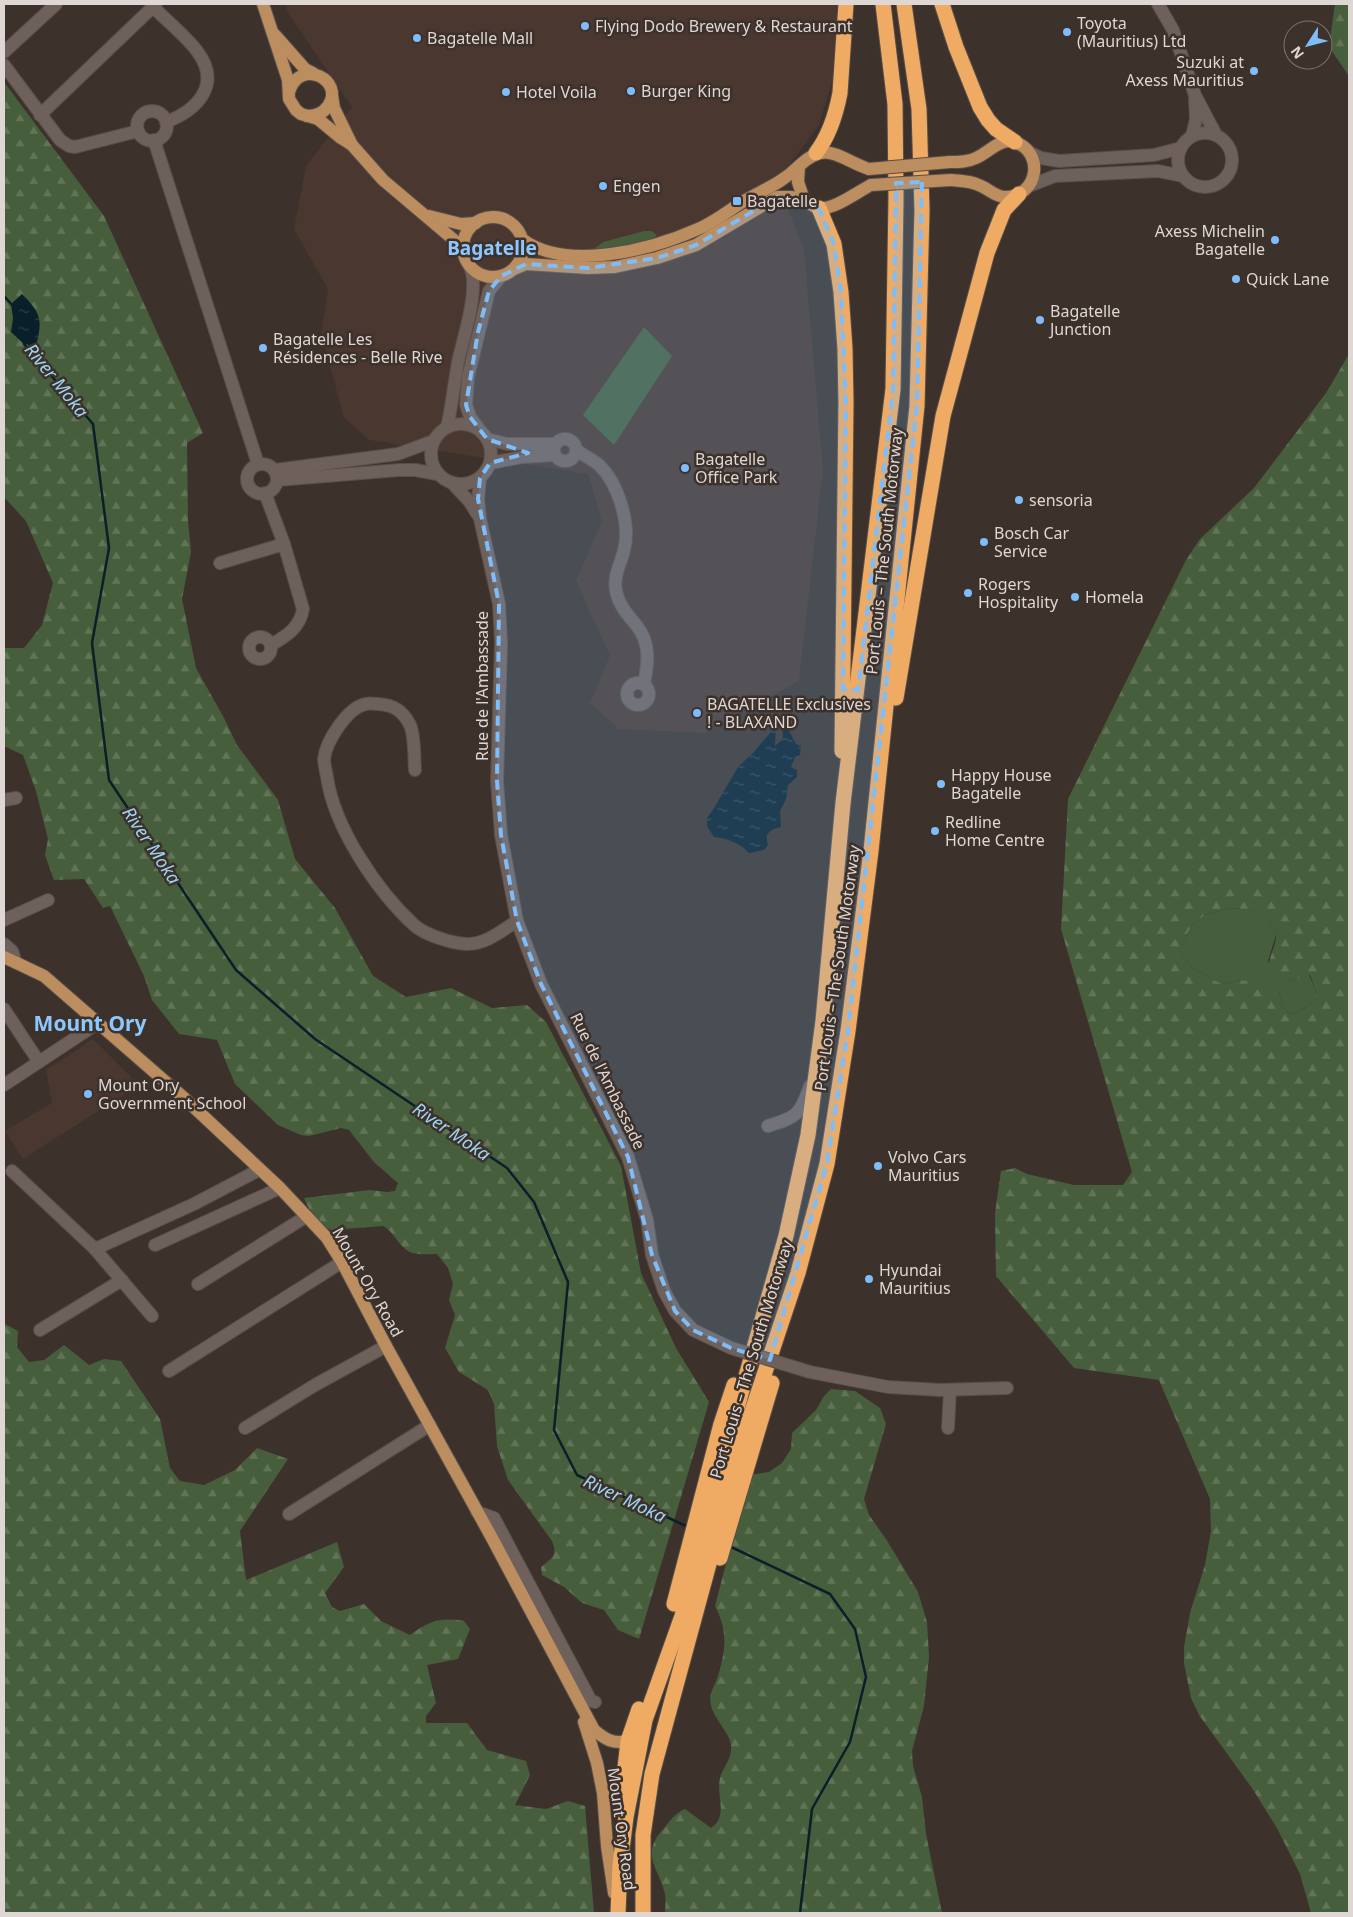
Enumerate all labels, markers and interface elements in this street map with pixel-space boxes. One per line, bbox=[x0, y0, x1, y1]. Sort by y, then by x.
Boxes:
place label: Toyota (Mauritius) Ltd bbox=[1077, 12, 1186, 52]
place label: Flying Dodo Brewery & Restaurant bbox=[595, 15, 853, 37]
marker: Flying Dodo Brewery & Restaurant bbox=[579, 20, 591, 32]
north arrow bbox=[1283, 20, 1333, 70]
marker: Toyota (Mauritius) Ltd bbox=[1061, 26, 1073, 38]
place label: Bagatelle Mall bbox=[427, 27, 533, 49]
marker: Bagatelle Mall bbox=[411, 32, 423, 44]
text: N bbox=[1286, 43, 1308, 63]
place label: Suzuki at Axess Mauritius bbox=[1126, 51, 1244, 91]
marker: Suzuki at Axess Mauritius bbox=[1248, 65, 1260, 77]
place label: Burger King bbox=[641, 80, 731, 102]
place label: Hotel Voila bbox=[516, 81, 597, 103]
marker: Burger King bbox=[625, 85, 637, 97]
marker: Hotel Voila bbox=[500, 86, 512, 98]
place label: Engen bbox=[613, 175, 661, 197]
marker: Engen bbox=[597, 180, 609, 192]
place label: Bagatelle bbox=[747, 190, 817, 212]
marker: Bagatelle bbox=[731, 195, 743, 207]
place label: Axess Michelin Bagatelle bbox=[1155, 220, 1265, 260]
marker: Axess Michelin Bagatelle bbox=[1269, 234, 1281, 246]
district label: Bagatelle bbox=[447, 235, 537, 261]
place label: Quick Lane bbox=[1246, 268, 1329, 290]
marker: Quick Lane bbox=[1230, 273, 1242, 285]
place label: Bagatelle Junction bbox=[1048, 300, 1120, 340]
marker: Bagatelle Junction bbox=[1034, 314, 1046, 326]
place label: Bagatelle Les Résidences - Belle Rive bbox=[273, 328, 442, 368]
water label: River Moka bbox=[20, 338, 94, 422]
marker: Bagatelle Les Résidences - Belle Rive bbox=[257, 342, 269, 354]
street label: Port Louis – The South Motorway bbox=[860, 426, 908, 676]
place label: Bagatelle Office Park bbox=[695, 448, 778, 488]
marker: Bagatelle Office Park bbox=[679, 462, 691, 474]
place label: sensoria bbox=[1029, 489, 1093, 511]
marker: sensoria bbox=[1013, 494, 1025, 506]
place label: Bosch Car Service bbox=[994, 522, 1070, 562]
marker: Bosch Car Service bbox=[978, 536, 990, 548]
place label: Rogers Hospitality bbox=[978, 573, 1059, 613]
place label: Homela bbox=[1085, 586, 1144, 608]
marker: Rogers Hospitality bbox=[962, 587, 974, 599]
marker: Homela bbox=[1069, 591, 1081, 603]
street label: Rue de l'Ambassade bbox=[471, 611, 493, 761]
place label: BAGATELLE Exclusives ! - BLAXAND bbox=[707, 693, 871, 733]
marker: BAGATELLE Exclusives ! - BLAXAND bbox=[691, 707, 703, 719]
place label: Happy House Bagatelle bbox=[951, 764, 1052, 804]
marker: Happy House Bagatelle bbox=[935, 778, 947, 790]
water label: River Moka bbox=[117, 802, 187, 888]
place label: Redline Home Centre bbox=[945, 811, 1045, 851]
marker: Redline Home Centre bbox=[929, 825, 941, 837]
street label: Port Louis – The South Motorway bbox=[809, 843, 865, 1092]
district label: Mount Ory bbox=[34, 1009, 146, 1037]
street label: Rue de l'Ambassade bbox=[565, 1009, 651, 1153]
place label: Mount Ory Government School bbox=[98, 1074, 246, 1114]
marker: Mount Ory Government School bbox=[82, 1088, 94, 1100]
water label: River Moka bbox=[409, 1096, 495, 1166]
place label: Volvo Cars Mauritius bbox=[888, 1146, 966, 1186]
marker: Volvo Cars Mauritius bbox=[872, 1160, 884, 1172]
street label: Mount Ory Road bbox=[328, 1223, 408, 1341]
street label: Port Louis – The South Motorway bbox=[704, 1236, 798, 1481]
place label: Hyundai Mauritius bbox=[879, 1259, 951, 1299]
marker: Hyundai Mauritius bbox=[863, 1273, 875, 1285]
water label: River Moka bbox=[580, 1468, 670, 1528]
street label: Mount Ory Road bbox=[602, 1766, 642, 1892]

